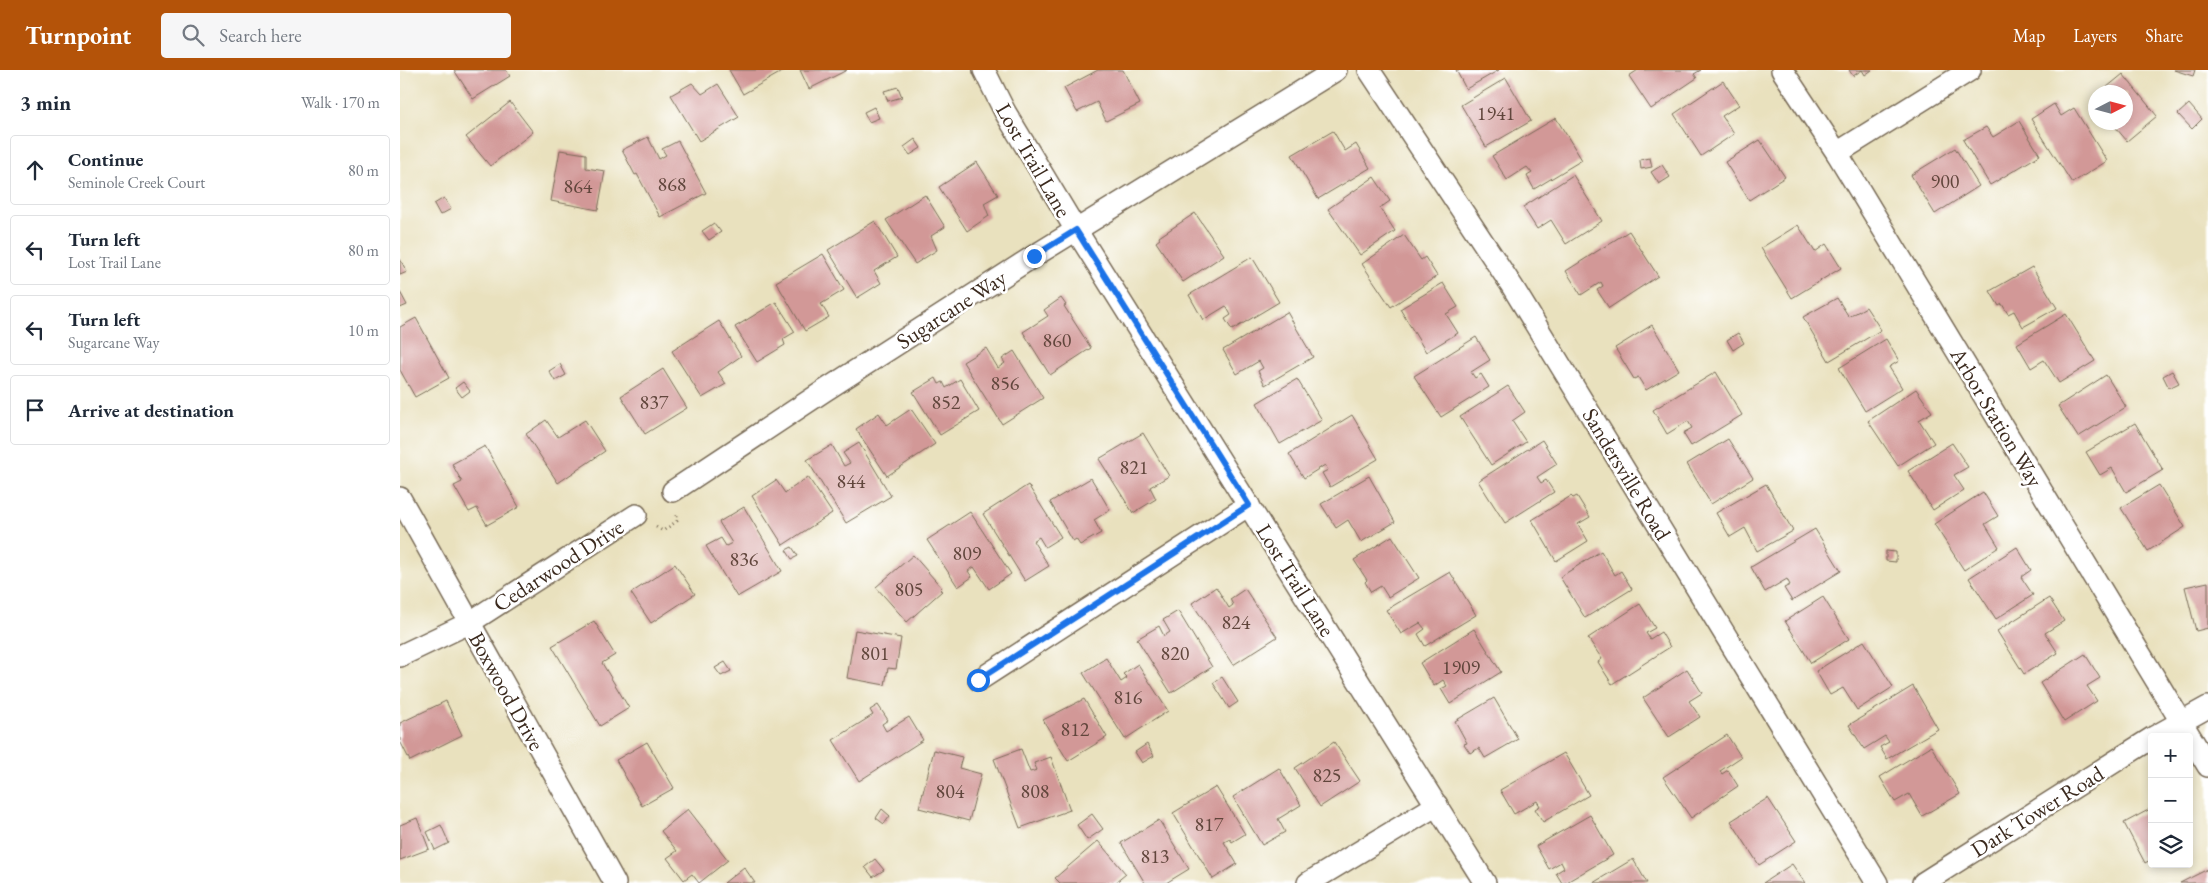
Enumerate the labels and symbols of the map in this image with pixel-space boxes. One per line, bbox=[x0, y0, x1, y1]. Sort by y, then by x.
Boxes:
north arrow bbox=[2088, 85, 2133, 130]
street label: Lost Trail Lane bbox=[989, 98, 1078, 223]
house number: 1941 bbox=[1477, 100, 1515, 126]
house number: 900 bbox=[1931, 168, 1960, 194]
house number: 868 bbox=[658, 171, 686, 197]
house number: 864 bbox=[564, 173, 593, 199]
route end bbox=[1023, 245, 1046, 268]
street label: Sugarcane Way bbox=[891, 263, 1012, 356]
house number: 860 bbox=[1043, 327, 1072, 353]
street label: Arbor Station Way bbox=[1943, 341, 2050, 493]
house number: 856 bbox=[991, 370, 1020, 396]
house number: 837 bbox=[640, 389, 669, 415]
house number: 852 bbox=[932, 389, 961, 415]
street label: Sandersville Road bbox=[1576, 403, 1678, 546]
house number: 821 bbox=[1120, 454, 1148, 480]
house number: 844 bbox=[837, 468, 866, 494]
street label: Cedarwood Drive bbox=[487, 512, 629, 618]
street label: Lost Trail Lane bbox=[1249, 518, 1342, 642]
house number: 809 bbox=[953, 540, 982, 566]
house number: 836 bbox=[730, 546, 759, 572]
house number: 805 bbox=[895, 576, 923, 602]
house number: 824 bbox=[1222, 609, 1251, 635]
street label: Boxwood Drive bbox=[462, 627, 551, 756]
house number: 801 bbox=[861, 640, 889, 666]
house number: 820 bbox=[1161, 640, 1190, 666]
house number: 1909 bbox=[1442, 654, 1481, 680]
route start bbox=[967, 669, 990, 692]
house number: 816 bbox=[1114, 684, 1143, 710]
house number: 812 bbox=[1061, 716, 1090, 742]
street label: Dark Tower Road bbox=[1965, 759, 2110, 864]
house number: 825 bbox=[1313, 762, 1341, 788]
house number: 804 bbox=[936, 778, 965, 804]
house number: 808 bbox=[1021, 778, 1049, 804]
house number: 817 bbox=[1195, 811, 1224, 837]
house number: 813 bbox=[1141, 843, 1169, 869]

